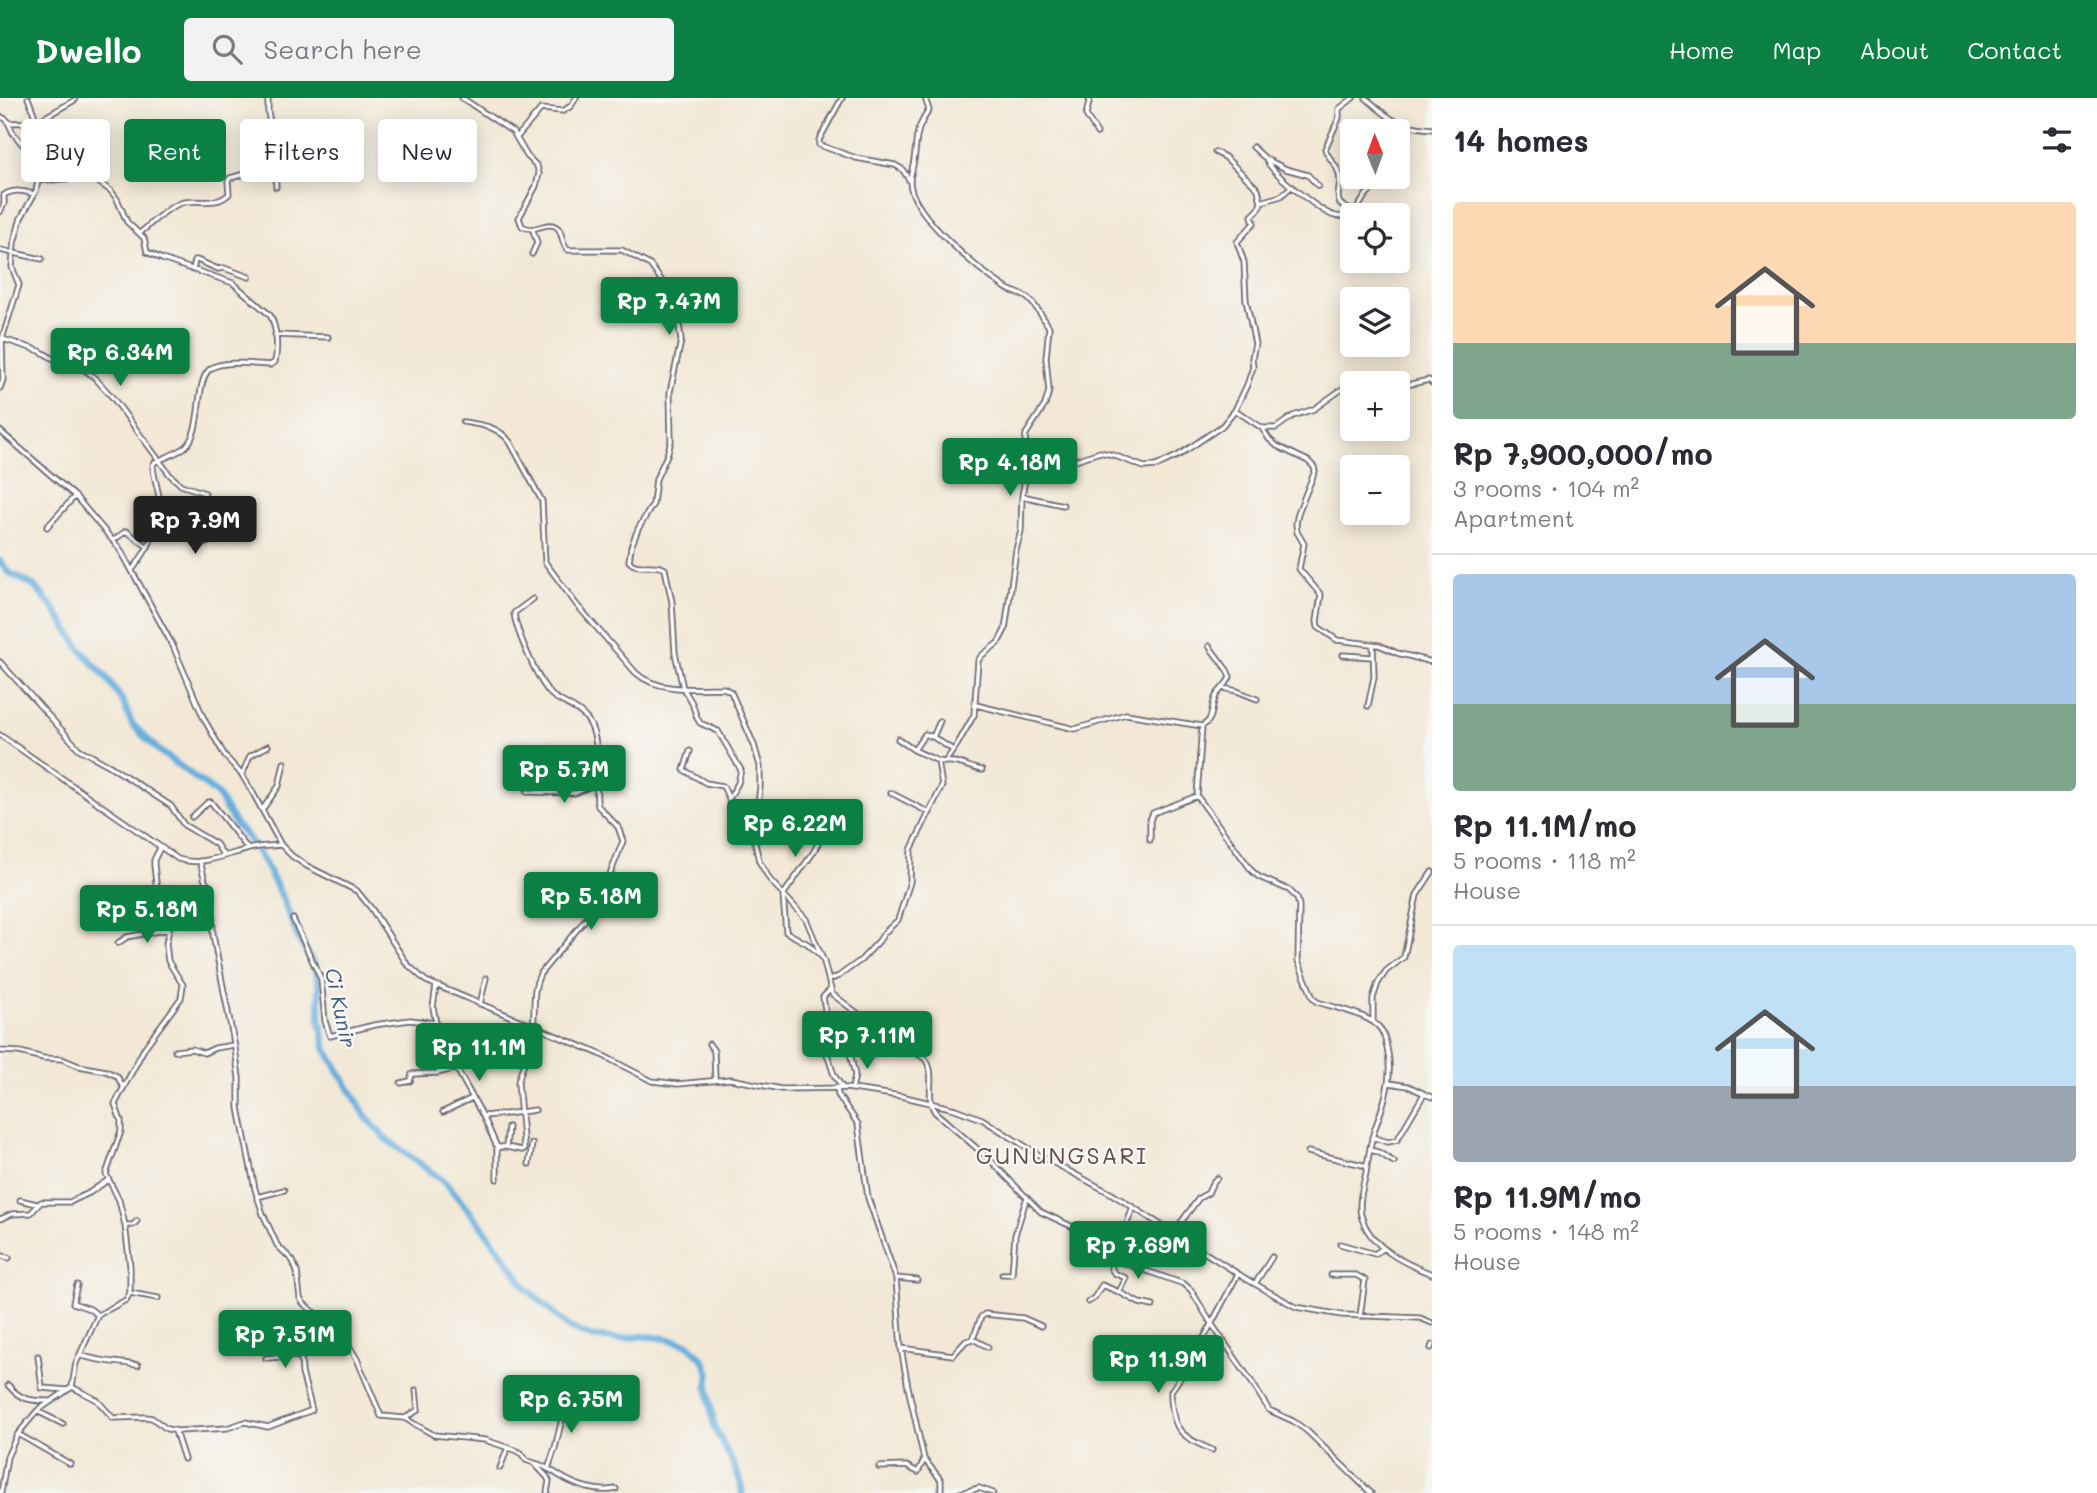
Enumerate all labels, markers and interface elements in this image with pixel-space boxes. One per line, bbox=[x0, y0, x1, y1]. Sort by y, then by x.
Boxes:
search box bbox=[184, 18, 674, 81]
text: Dwello bbox=[35, 28, 142, 71]
icon: search bbox=[208, 30, 246, 68]
text: Search here bbox=[264, 32, 422, 66]
text: Home bbox=[1669, 34, 1734, 65]
text: Map bbox=[1772, 34, 1821, 65]
text: About bbox=[1859, 34, 1929, 65]
text: Contact bbox=[1967, 34, 2062, 65]
chip: Buy bbox=[21, 119, 110, 182]
chip: Rent bbox=[124, 119, 226, 182]
chip: Filters bbox=[240, 119, 364, 182]
chip: New bbox=[378, 119, 477, 182]
north arrow bbox=[1340, 119, 1410, 189]
map controls bbox=[1340, 119, 1410, 525]
text: 14 homes bbox=[1453, 120, 1589, 160]
icon: filters bbox=[2038, 121, 2076, 159]
button: locate bbox=[1340, 203, 1410, 273]
icon: home bbox=[1702, 248, 1828, 374]
pin: Rp 7.47M bbox=[597, 278, 741, 337]
text: Rp 7.47M bbox=[617, 285, 721, 315]
button: layers bbox=[1340, 287, 1410, 357]
pin: Rp 6.34M bbox=[48, 328, 192, 388]
text: Rp 6.34M bbox=[67, 336, 173, 366]
button: + bbox=[1340, 371, 1410, 441]
text: Rp 7,900,000/mo bbox=[1453, 433, 1713, 473]
pin: Rp 4.18M bbox=[938, 438, 1082, 498]
text: Rp 4.18M bbox=[958, 446, 1062, 476]
button: − bbox=[1340, 455, 1410, 525]
text: 3 rooms · 104 m² bbox=[1453, 473, 1639, 503]
pin: Rp 7.9M bbox=[130, 496, 260, 556]
text: Apartment bbox=[1453, 503, 1575, 533]
text: Rp 7.9M bbox=[149, 504, 241, 534]
icon: home bbox=[1702, 620, 1828, 746]
pin: Rp 5.7M bbox=[499, 746, 629, 805]
text: Rp 5.7M bbox=[519, 753, 609, 783]
pin: Rp 6.22M bbox=[723, 800, 867, 859]
text: Rp 11.1M/mo bbox=[1453, 805, 1636, 845]
text: Rp 6.22M bbox=[743, 807, 847, 837]
text: 5 rooms · 118 m² bbox=[1453, 845, 1636, 875]
pin: Rp 5.18M bbox=[519, 872, 663, 932]
text: House bbox=[1453, 875, 1521, 905]
text: Rp 5.18M bbox=[540, 880, 642, 910]
pin: Rp 5.18M bbox=[75, 886, 219, 945]
text: Rp 5.18M bbox=[96, 893, 198, 923]
water label: Ci Kunir bbox=[320, 965, 363, 1050]
icon: home bbox=[1702, 991, 1828, 1117]
pin: Rp 7.11M bbox=[795, 1012, 939, 1071]
text: Rp 7.11M bbox=[818, 1019, 916, 1049]
pin: Rp 11.1M bbox=[407, 1024, 551, 1083]
text: Rp 11.1M bbox=[432, 1031, 526, 1061]
district label: GUNUNGSARI bbox=[976, 1140, 1148, 1170]
text: Rp 11.9M/mo bbox=[1453, 1176, 1641, 1216]
text: 5 rooms · 148 m² bbox=[1453, 1216, 1639, 1246]
pin: Rp 7.69M bbox=[1066, 1222, 1210, 1281]
text: Rp 7.69M bbox=[1086, 1229, 1190, 1259]
text: House bbox=[1453, 1246, 1521, 1276]
pin: Rp 7.51M bbox=[213, 1310, 357, 1370]
text: Rp 7.51M bbox=[235, 1318, 335, 1348]
pin: Rp 11.9M bbox=[1086, 1336, 1230, 1395]
text: Rp 11.9M bbox=[1109, 1343, 1207, 1373]
pin: Rp 6.75M bbox=[499, 1376, 643, 1435]
text: Rp 6.75M bbox=[519, 1383, 623, 1413]

